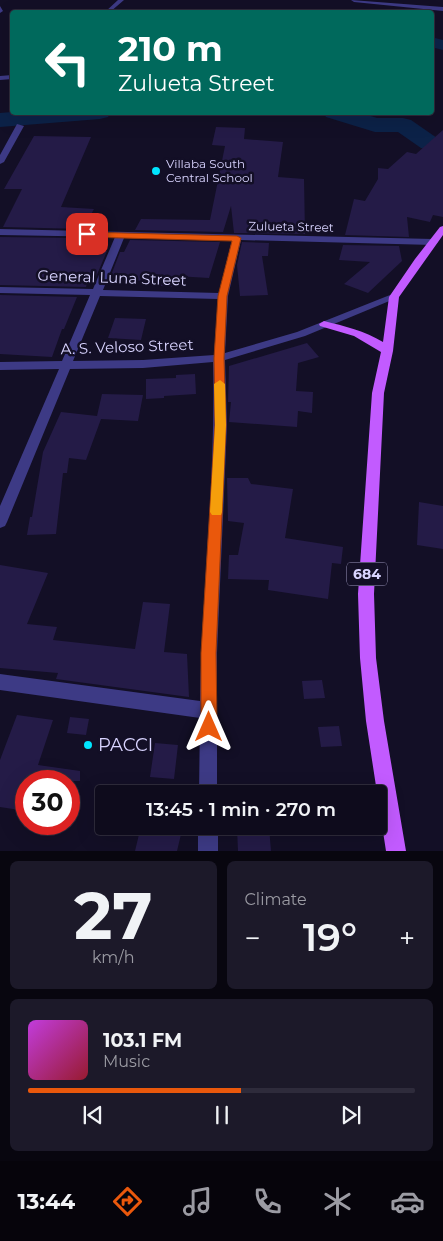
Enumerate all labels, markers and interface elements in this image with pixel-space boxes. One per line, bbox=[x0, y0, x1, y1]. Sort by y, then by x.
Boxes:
text: 210 m bbox=[118, 27, 223, 70]
icon: left bbox=[35, 30, 100, 95]
text: Zulueta Street bbox=[118, 70, 275, 97]
place label: Villaba South Central School bbox=[166, 156, 253, 185]
marker: Villaba South Central School bbox=[150, 165, 162, 177]
pin bbox=[66, 213, 108, 255]
street label: Zulueta Street bbox=[248, 218, 334, 235]
icon: arrive bbox=[73, 220, 101, 248]
street label: General Luna Street bbox=[37, 265, 187, 290]
street label: A. S. Veloso Street bbox=[60, 335, 194, 358]
road number: 684 bbox=[347, 562, 387, 586]
position arrow bbox=[182, 700, 234, 752]
place label: PACCI bbox=[98, 734, 153, 756]
marker: PACCI bbox=[82, 739, 94, 751]
speed limit sign: 30 bbox=[15, 770, 80, 835]
text: 13:45 · 1 min · 270 m bbox=[146, 798, 336, 821]
text: 27 bbox=[74, 876, 153, 955]
text: Climate bbox=[245, 890, 307, 909]
text: 19° bbox=[303, 914, 357, 961]
text: − bbox=[245, 921, 261, 955]
text: + bbox=[399, 921, 415, 955]
text: km/h bbox=[92, 948, 135, 967]
text: 103.1 FM bbox=[103, 1029, 182, 1052]
text: Music bbox=[103, 1052, 150, 1071]
icon: previous bbox=[79, 1101, 107, 1129]
icon: pause bbox=[208, 1101, 236, 1129]
icon: next bbox=[337, 1101, 365, 1129]
icon: directions bbox=[110, 1184, 145, 1219]
icon: music bbox=[180, 1184, 215, 1219]
icon: phone bbox=[250, 1184, 285, 1219]
icon: climate bbox=[320, 1184, 355, 1219]
icon: car bbox=[390, 1184, 425, 1219]
text: 13:44 bbox=[18, 1188, 75, 1215]

